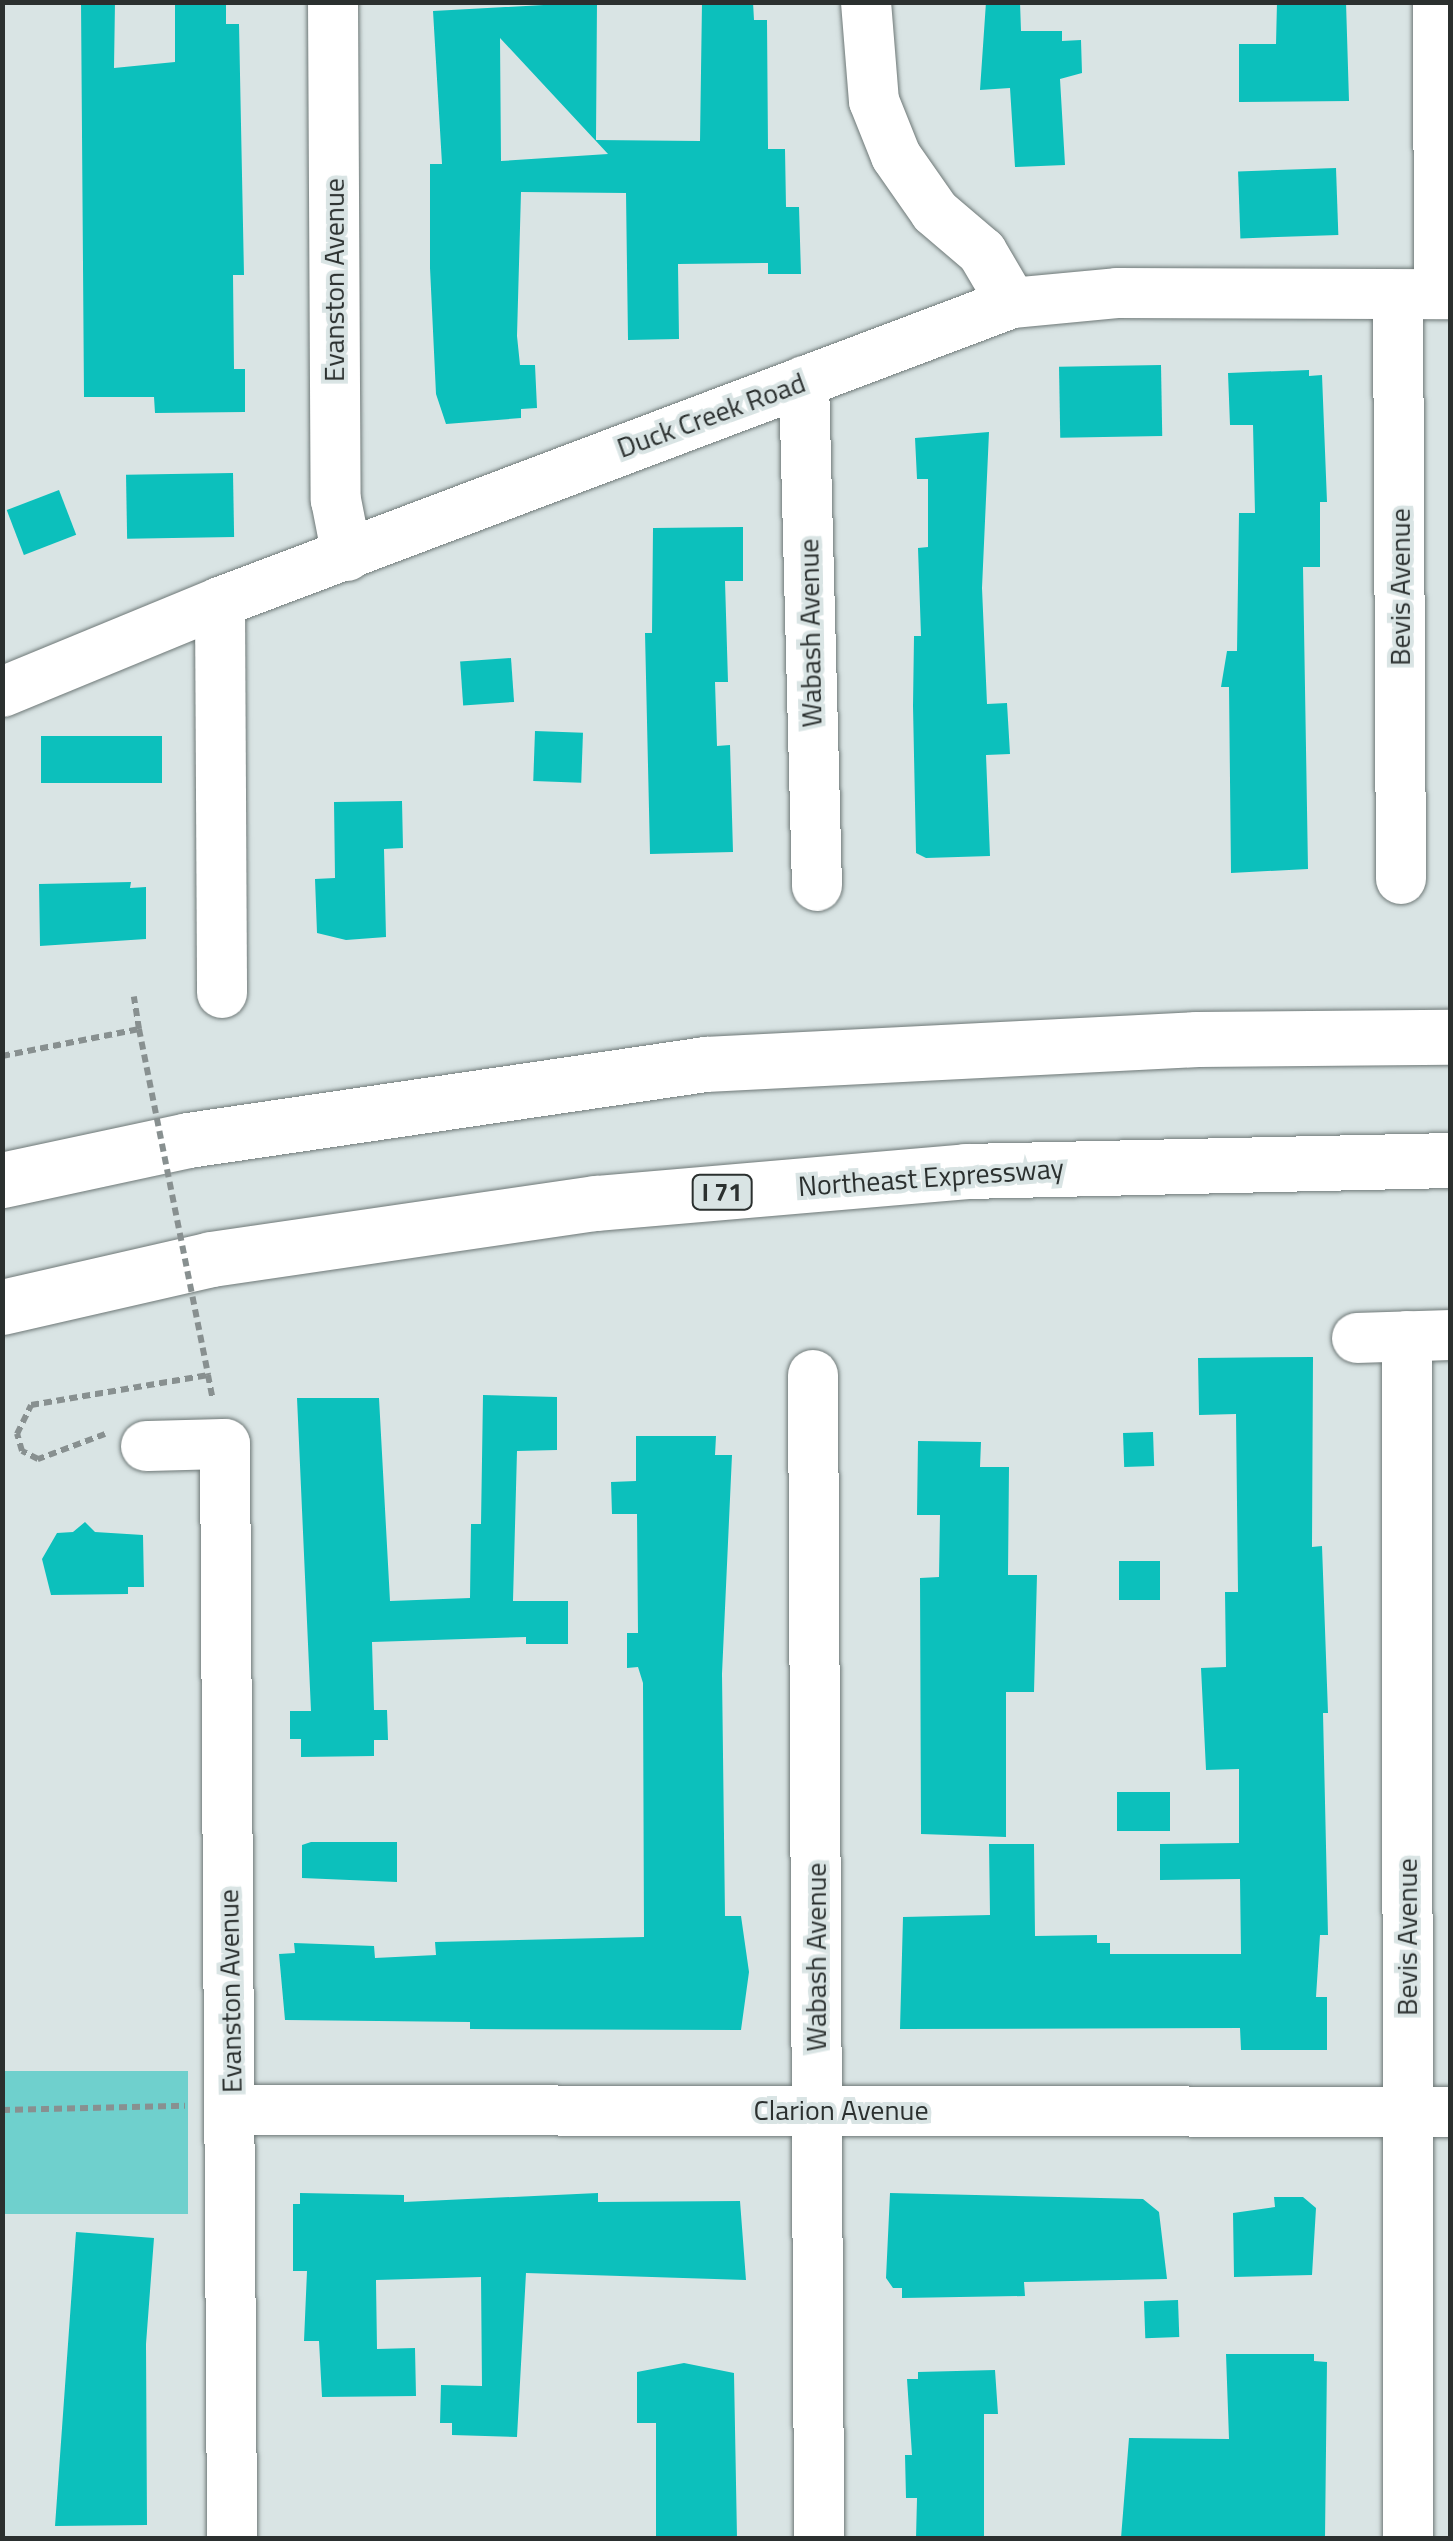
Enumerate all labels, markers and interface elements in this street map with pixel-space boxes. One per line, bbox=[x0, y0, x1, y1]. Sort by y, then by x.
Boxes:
street label: Evanston Avenue bbox=[317, 178, 351, 382]
street label: Duck Creek Road bbox=[612, 365, 810, 465]
street label: Bevis Avenue bbox=[1383, 508, 1417, 666]
street label: Wabash Avenue bbox=[792, 538, 828, 728]
street label: Northeast Expressway bbox=[797, 1151, 1065, 1203]
road number: I 71 bbox=[690, 1172, 754, 1212]
street label: Bevis Avenue bbox=[1390, 1858, 1424, 2016]
street label: Wabash Avenue bbox=[799, 1863, 833, 2051]
street label: Evanston Avenue bbox=[211, 1889, 249, 2093]
street label: Clarion Avenue bbox=[753, 2093, 929, 2127]

